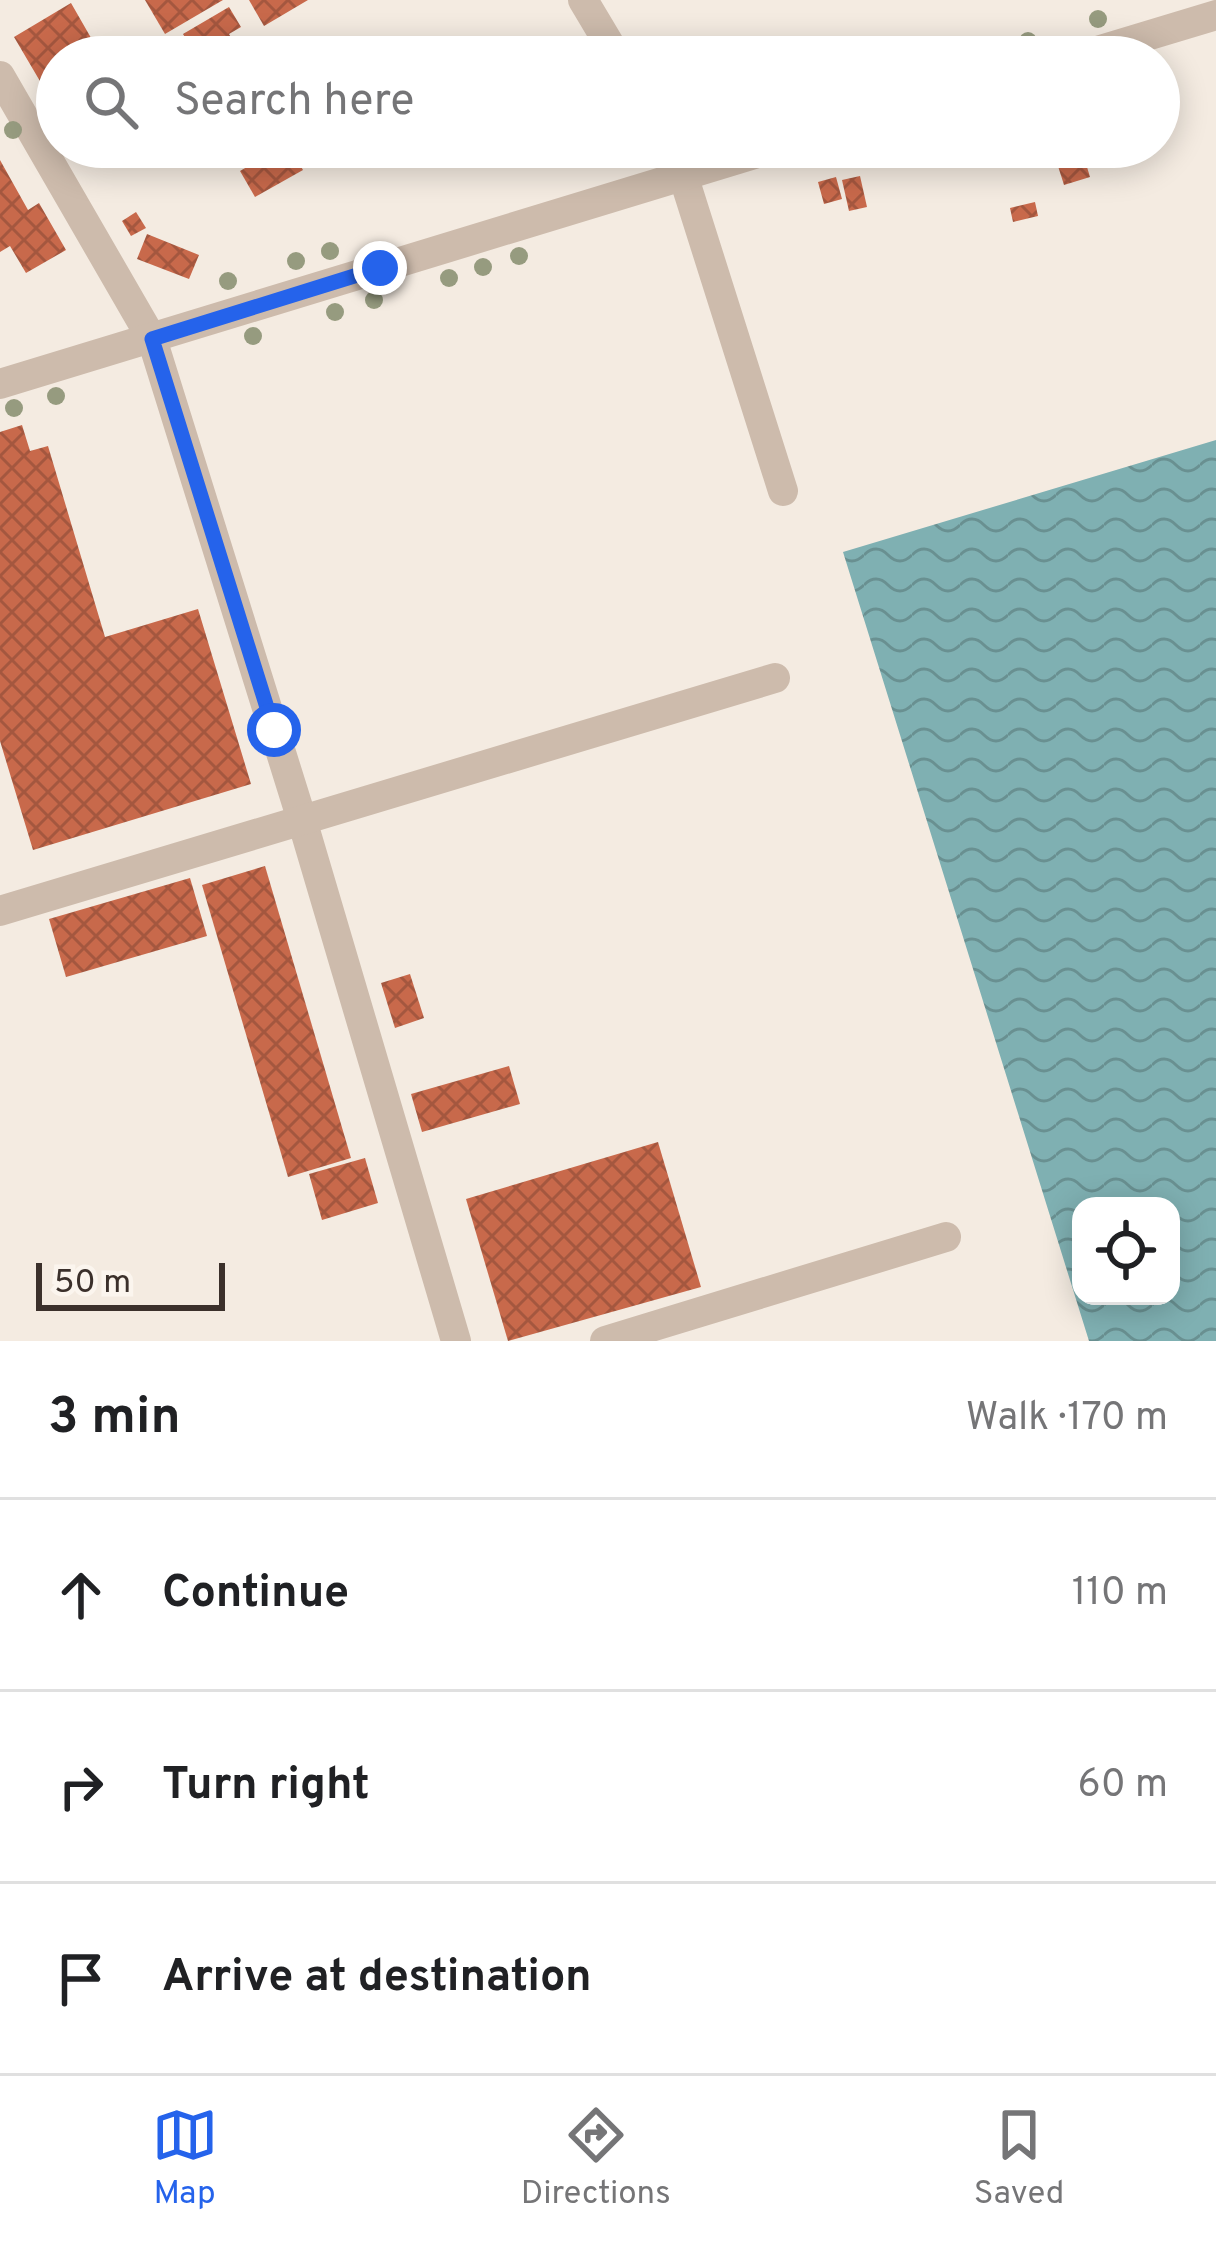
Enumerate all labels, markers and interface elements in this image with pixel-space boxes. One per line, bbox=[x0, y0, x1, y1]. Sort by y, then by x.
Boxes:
search box bbox=[36, 36, 1180, 168]
icon: search bbox=[78, 69, 144, 135]
text: Search here bbox=[174, 74, 414, 131]
route end bbox=[353, 241, 407, 295]
route start bbox=[247, 703, 301, 757]
map controls bbox=[1072, 1197, 1180, 1305]
button: locate bbox=[1072, 1197, 1180, 1305]
scale bar bbox=[36, 1257, 225, 1310]
text: 50 m bbox=[54, 1263, 131, 1305]
text: 3 min bbox=[48, 1387, 181, 1452]
text: Walk · 170 m bbox=[966, 1395, 1168, 1444]
icon: ahead bbox=[48, 1562, 114, 1628]
text: Continue bbox=[162, 1566, 349, 1623]
text: 110 m bbox=[1072, 1570, 1168, 1619]
icon: right bbox=[48, 1754, 114, 1820]
text: Turn right bbox=[162, 1758, 370, 1815]
text: 60 m bbox=[1077, 1762, 1168, 1811]
icon: arrive bbox=[48, 1946, 114, 2012]
text: Arrive at destination bbox=[162, 1950, 592, 2007]
tab: Map bbox=[152, 2102, 218, 2216]
tab: Directions bbox=[521, 2102, 671, 2216]
tab: Saved bbox=[974, 2102, 1064, 2216]

